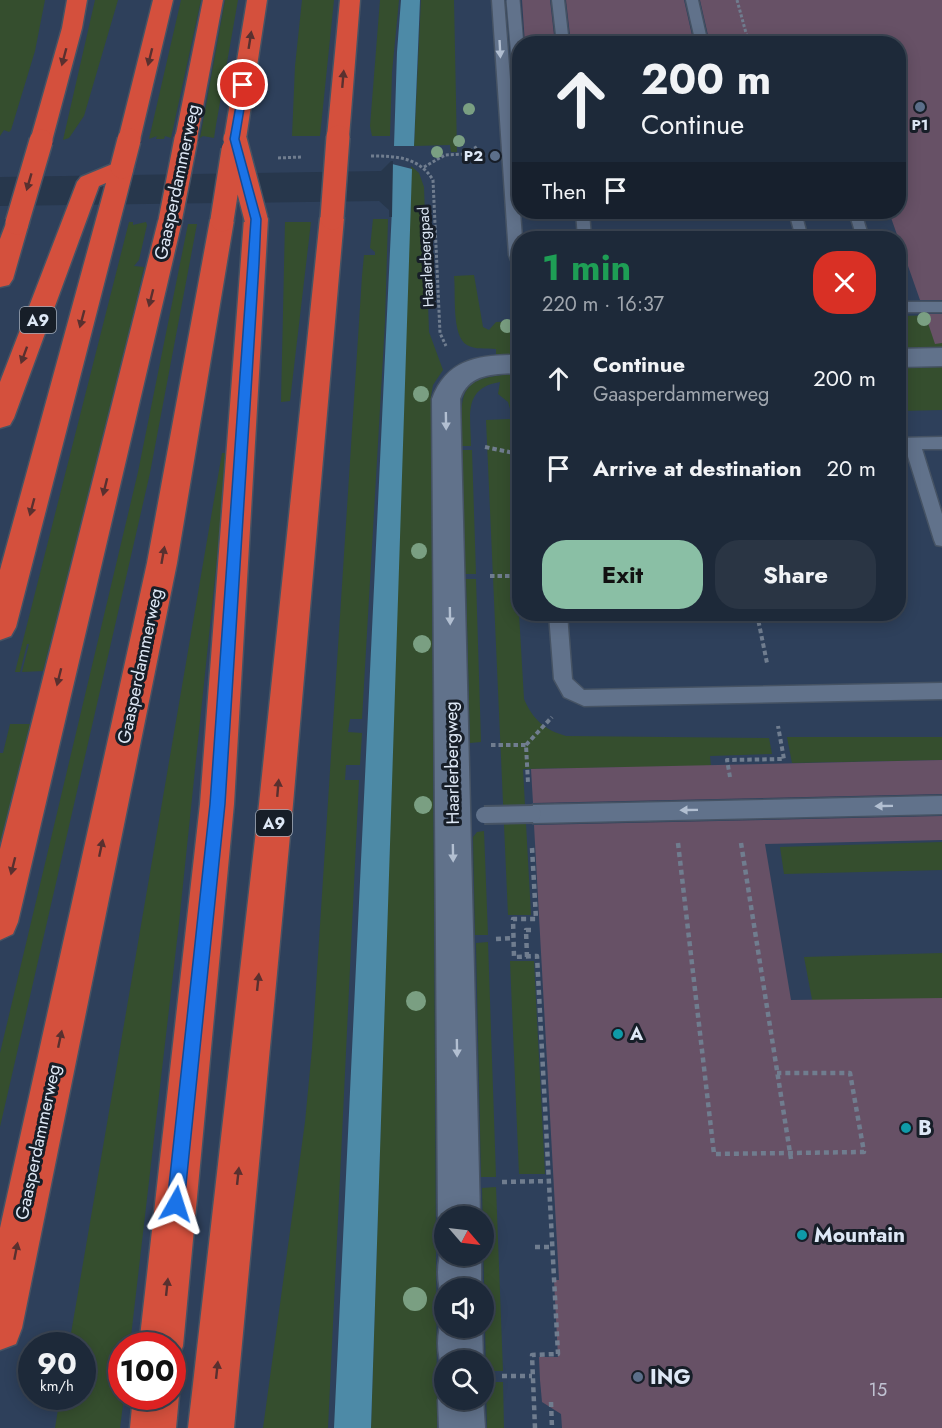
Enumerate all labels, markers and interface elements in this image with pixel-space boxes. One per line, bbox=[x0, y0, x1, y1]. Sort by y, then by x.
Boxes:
one-way arrow bbox=[246, 30, 255, 49]
one-way arrow bbox=[496, 40, 505, 59]
one-way arrow bbox=[59, 48, 68, 66]
one-way arrow bbox=[144, 48, 154, 66]
text: 200 m bbox=[641, 49, 771, 110]
pin bbox=[217, 59, 268, 110]
icon: ahead bbox=[542, 60, 620, 138]
icon: arrive bbox=[226, 68, 259, 101]
one-way arrow bbox=[338, 70, 348, 89]
marker: P1 bbox=[913, 100, 927, 114]
street label: Gaasperdammerweg bbox=[148, 102, 206, 262]
text: Continue bbox=[641, 105, 744, 144]
place label: P1 bbox=[912, 114, 928, 136]
place label: P2 bbox=[464, 145, 483, 167]
marker: P2 bbox=[488, 149, 502, 163]
one-way arrow bbox=[24, 173, 33, 191]
icon: arrive bbox=[599, 174, 632, 207]
text: Then bbox=[542, 175, 587, 207]
street label: Haarlerbergpad bbox=[412, 206, 440, 308]
text: 1 min bbox=[542, 241, 631, 293]
button: close bbox=[813, 251, 876, 314]
one-way arrow bbox=[146, 289, 156, 307]
text: 220 m · 16:37 bbox=[542, 290, 664, 319]
road number: A9 bbox=[20, 307, 56, 333]
one-way arrow bbox=[76, 309, 86, 328]
one-way arrow bbox=[19, 346, 29, 364]
text: Continue bbox=[593, 348, 685, 380]
icon: ahead bbox=[542, 362, 575, 395]
text: 200 m bbox=[813, 362, 876, 394]
text: Gaasperdammerweg bbox=[593, 380, 769, 409]
one-way arrow bbox=[441, 412, 451, 431]
icon: arrive bbox=[542, 452, 575, 485]
text: Arrive at destination bbox=[593, 452, 802, 484]
text: 20 m bbox=[827, 452, 876, 484]
one-way arrow bbox=[100, 478, 110, 497]
one-way arrow bbox=[26, 498, 36, 516]
button: Exit bbox=[542, 540, 703, 609]
button: Share bbox=[715, 540, 876, 609]
one-way arrow bbox=[159, 545, 168, 564]
street label: Gaasperdammerweg bbox=[111, 586, 169, 746]
one-way arrow bbox=[445, 607, 454, 626]
one-way arrow bbox=[54, 668, 64, 686]
street label: Haarlerbergweg bbox=[438, 701, 466, 825]
one-way arrow bbox=[273, 778, 283, 797]
one-way arrow bbox=[874, 802, 893, 811]
one-way arrow bbox=[679, 806, 698, 815]
road number: A9 bbox=[256, 810, 292, 836]
one-way arrow bbox=[96, 839, 106, 858]
one-way arrow bbox=[448, 844, 458, 863]
one-way arrow bbox=[8, 857, 18, 876]
one-way arrow bbox=[253, 972, 263, 991]
place label: A bbox=[629, 1021, 644, 1047]
marker: A bbox=[611, 1027, 625, 1041]
one-way arrow bbox=[56, 1029, 65, 1048]
one-way arrow bbox=[452, 1039, 462, 1058]
street label: Gaasperdammerweg bbox=[9, 1062, 67, 1222]
place label: B bbox=[918, 1113, 932, 1143]
marker: B bbox=[899, 1121, 913, 1135]
one-way arrow bbox=[233, 1166, 242, 1185]
position arrow bbox=[144, 1172, 208, 1236]
north arrow bbox=[434, 1206, 494, 1266]
map controls bbox=[434, 1206, 494, 1410]
place label: Mountain bbox=[814, 1220, 905, 1250]
marker: Mountain bbox=[795, 1228, 809, 1242]
one-way arrow bbox=[12, 1241, 21, 1260]
one-way arrow bbox=[162, 1278, 172, 1297]
button: sound bbox=[434, 1278, 494, 1338]
speed limit sign: 100 bbox=[108, 1332, 186, 1410]
text: 90 bbox=[37, 1342, 77, 1385]
button: search bbox=[434, 1350, 494, 1410]
one-way arrow bbox=[212, 1360, 222, 1379]
place label: ING bbox=[650, 1362, 691, 1392]
marker: ING bbox=[631, 1370, 645, 1384]
text: km/h bbox=[40, 1375, 74, 1397]
house number: 15 bbox=[869, 1377, 887, 1403]

